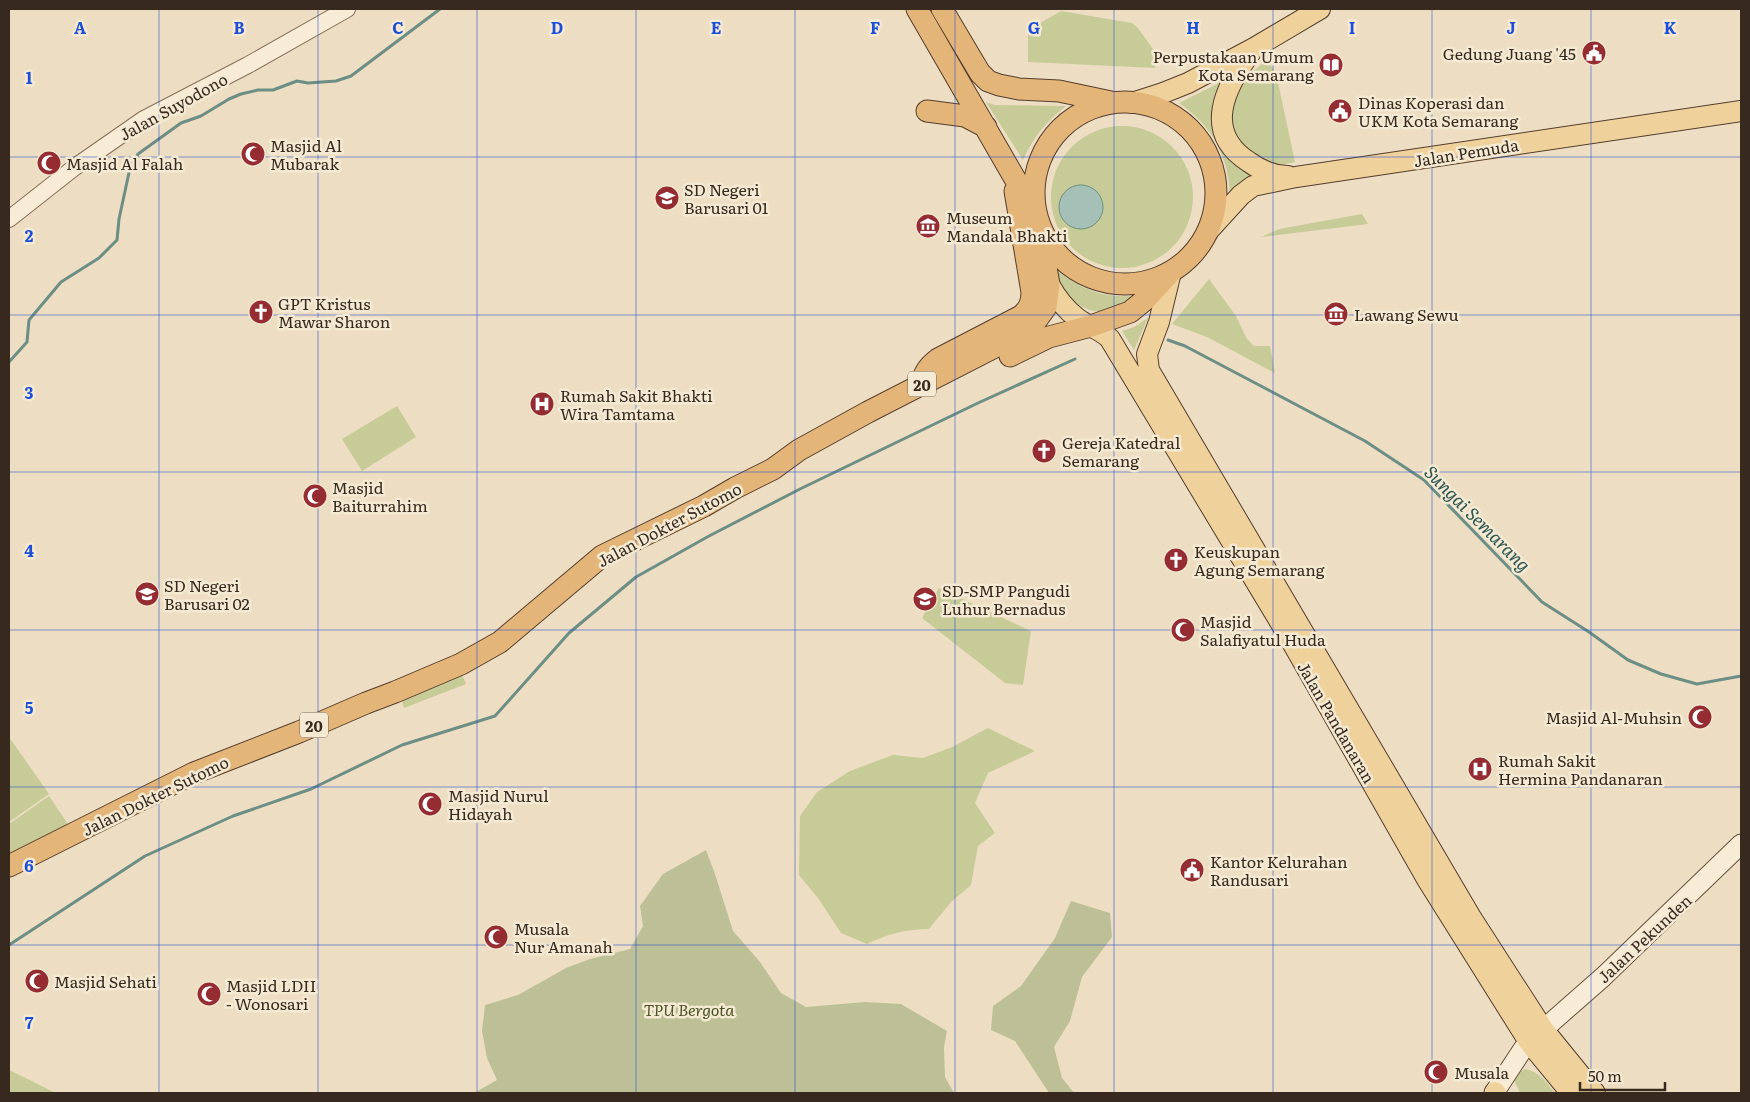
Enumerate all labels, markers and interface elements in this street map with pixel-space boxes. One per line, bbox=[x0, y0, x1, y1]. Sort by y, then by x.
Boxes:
text: A bbox=[74, 15, 86, 39]
text: B bbox=[233, 15, 245, 39]
text: C bbox=[392, 15, 404, 39]
text: D bbox=[551, 15, 563, 39]
text: E bbox=[711, 15, 722, 39]
text: F bbox=[870, 15, 880, 39]
text: G bbox=[1028, 15, 1040, 39]
text: H bbox=[1186, 15, 1200, 39]
text: I bbox=[1349, 15, 1355, 39]
text: J bbox=[1506, 15, 1516, 39]
text: K bbox=[1664, 15, 1677, 39]
public building icon: Gedung Juang '45 bbox=[1581, 40, 1607, 66]
place label: Gedung Juang '45 bbox=[1443, 41, 1576, 65]
place label: Perpustakaan Umum Kota Semarang bbox=[1153, 44, 1314, 86]
library icon: Perpustakaan Umum Kota Semarang bbox=[1318, 52, 1344, 78]
text: 1 bbox=[26, 65, 33, 89]
street label: Jalan Suyodono bbox=[114, 66, 232, 146]
place label: Dinas Koperasi dan UKM Kota Semarang bbox=[1358, 90, 1519, 132]
public building icon: Dinas Koperasi dan UKM Kota Semarang bbox=[1327, 98, 1353, 124]
street label: Jalan Pemuda bbox=[1412, 132, 1521, 172]
place label: Masjid Al Mubarak bbox=[270, 133, 342, 175]
mosque icon: Masjid Al Mubarak bbox=[240, 141, 266, 167]
mosque icon: Masjid Al Falah bbox=[36, 150, 62, 176]
place label: Masjid Al Falah bbox=[66, 151, 184, 175]
place label: SD Negeri Barusari 01 bbox=[684, 177, 769, 219]
school or university icon: SD Negeri Barusari 01 bbox=[654, 185, 680, 211]
place label: Museum Mandala Bhakti bbox=[946, 205, 1068, 247]
museum icon: Museum Mandala Bhakti bbox=[915, 213, 941, 239]
text: 2 bbox=[25, 223, 34, 247]
place label: GPT Kristus Mawar Sharon bbox=[278, 291, 391, 333]
church icon: GPT Kristus Mawar Sharon bbox=[248, 299, 274, 325]
museum icon: Lawang Sewu bbox=[1323, 301, 1349, 327]
place label: Lawang Sewu bbox=[1354, 302, 1459, 326]
road number: 20 bbox=[908, 372, 936, 396]
text: 3 bbox=[25, 380, 34, 404]
place label: Rumah Sakit Bhakti Wira Tamtama bbox=[560, 383, 713, 425]
hospital icon: Rumah Sakit Bhakti Wira Tamtama bbox=[529, 391, 555, 417]
place label: Gereja Katedral Semarang bbox=[1062, 430, 1180, 472]
church icon: Gereja Katedral Semarang bbox=[1031, 438, 1057, 464]
water label: Sungai Semarang bbox=[1419, 459, 1537, 577]
place label: Masjid Baiturrahim bbox=[332, 475, 428, 517]
street label: Jalan Dokter Sutomo bbox=[593, 476, 745, 572]
mosque icon: Masjid Baiturrahim bbox=[302, 483, 328, 509]
text: 4 bbox=[24, 538, 34, 562]
place label: Keuskupan Agung Semarang bbox=[1194, 539, 1325, 581]
church icon: Keuskupan Agung Semarang bbox=[1163, 547, 1189, 573]
place label: SD Negeri Barusari 02 bbox=[164, 573, 250, 615]
place label: SD-SMP Pangudi Luhur Bernadus bbox=[942, 578, 1070, 620]
school or university icon: SD Negeri Barusari 02 bbox=[134, 581, 160, 607]
school or university icon: SD-SMP Pangudi Luhur Bernadus bbox=[912, 586, 938, 612]
place label: Masjid Salafiyatul Huda bbox=[1200, 609, 1326, 651]
mosque icon: Masjid Salafiyatul Huda bbox=[1170, 617, 1196, 643]
street label: Jalan Pandanaran bbox=[1292, 657, 1382, 788]
text: 5 bbox=[25, 695, 34, 719]
mosque icon: Masjid Al-Muhsin bbox=[1687, 704, 1713, 730]
place label: Masjid Al-Muhsin bbox=[1546, 705, 1682, 729]
road number: 20 bbox=[300, 712, 328, 738]
place label: Rumah Sakit Hermina Pandanaran bbox=[1498, 748, 1663, 790]
street label: Jalan Dokter Sutomo bbox=[78, 749, 232, 841]
hospital icon: Rumah Sakit Hermina Pandanaran bbox=[1467, 756, 1493, 782]
place label: Masjid Nurul Hidayah bbox=[448, 783, 549, 825]
mosque icon: Masjid Nurul Hidayah bbox=[417, 791, 443, 817]
place label: Kantor Kelurahan Randusari bbox=[1210, 849, 1348, 891]
text: 6 bbox=[24, 853, 34, 877]
public building icon: Kantor Kelurahan Randusari bbox=[1179, 857, 1205, 883]
street label: Jalan Pekunden bbox=[1592, 888, 1697, 988]
place label: Musala Nur Amanah bbox=[514, 916, 613, 958]
mosque icon: Musala Nur Amanah bbox=[483, 924, 509, 950]
mosque icon: Masjid Sehati bbox=[24, 968, 50, 994]
place label: Masjid Sehati bbox=[54, 969, 157, 993]
place label: Masjid LDII - Wonosari bbox=[226, 973, 316, 1015]
mosque icon: Masjid LDII - Wonosari bbox=[196, 981, 222, 1007]
park label: TPU Bergota bbox=[644, 997, 735, 1021]
text: 7 bbox=[25, 1010, 34, 1034]
mosque icon: Musala bbox=[1423, 1059, 1449, 1085]
place label: Musala bbox=[1454, 1060, 1510, 1084]
scale bar bbox=[1580, 1060, 1665, 1092]
text: 50 m bbox=[1588, 1064, 1622, 1087]

